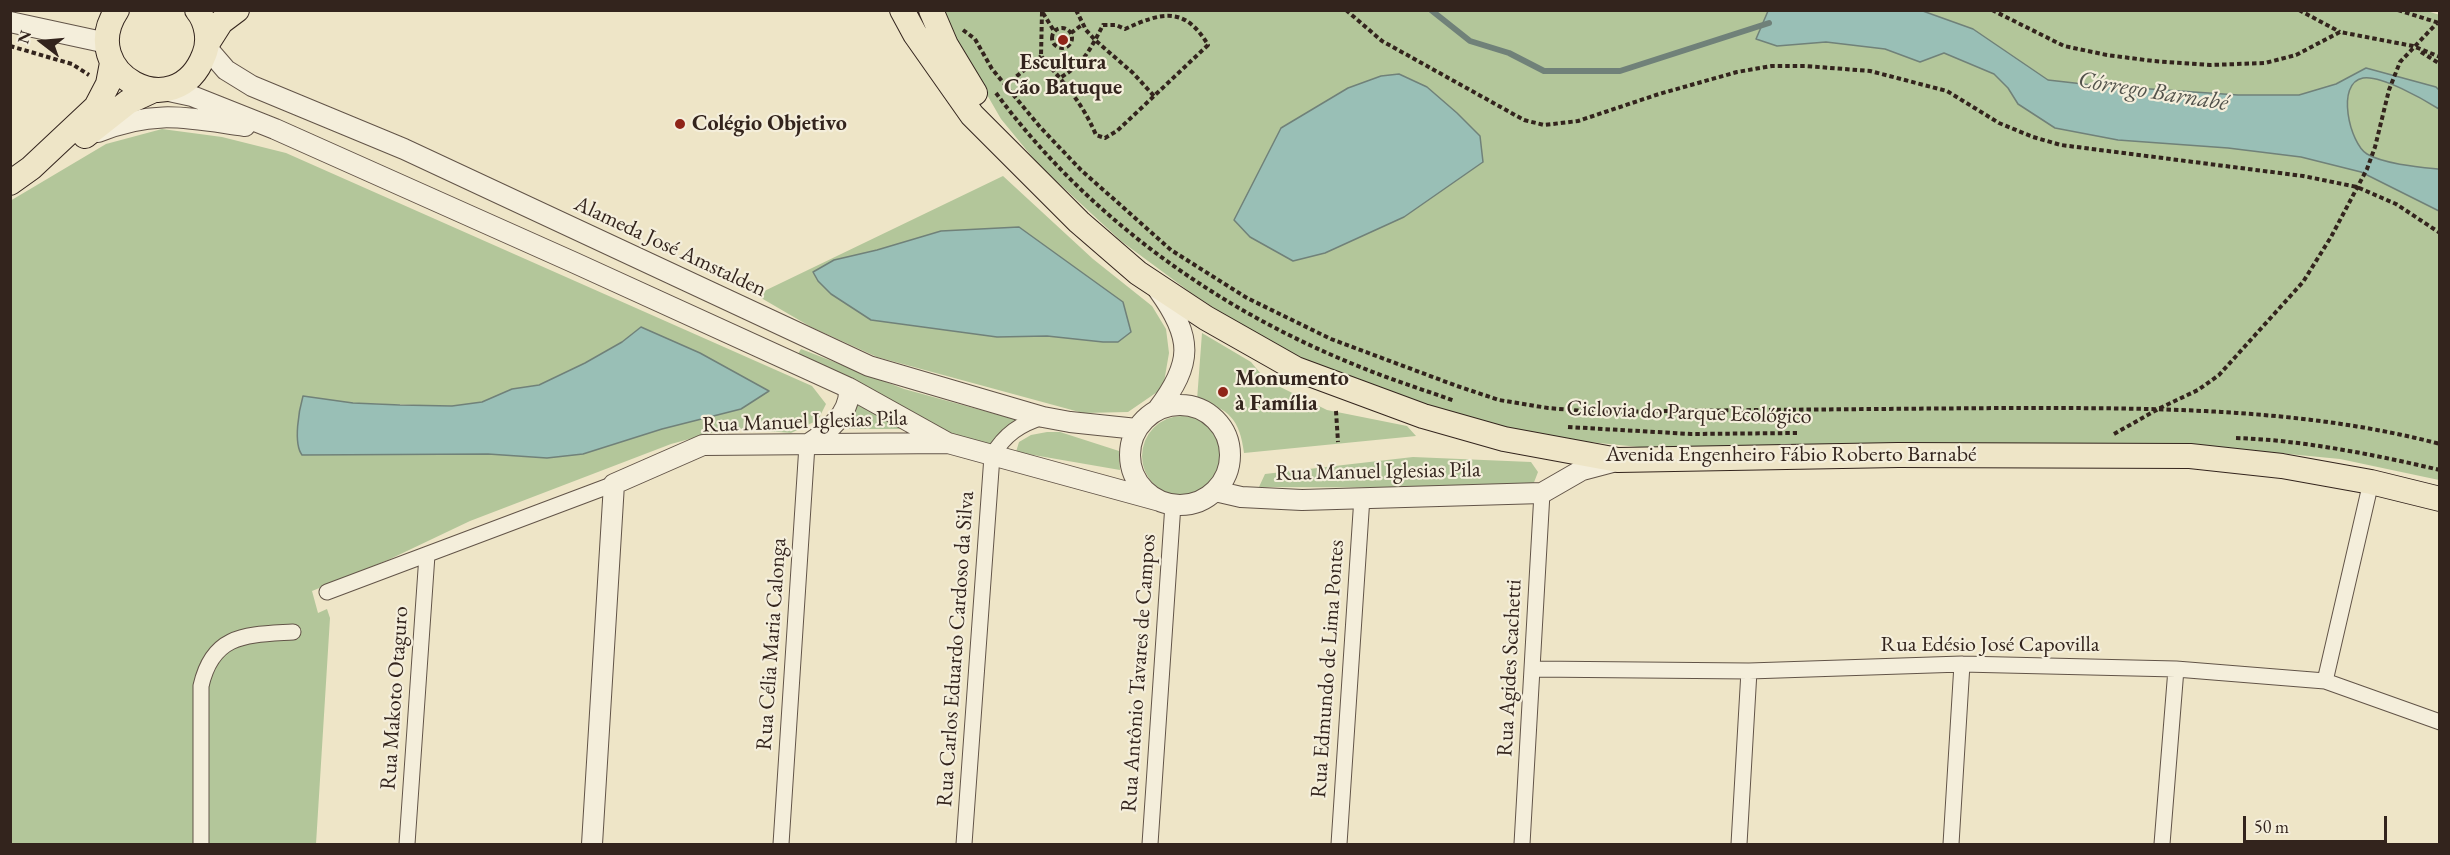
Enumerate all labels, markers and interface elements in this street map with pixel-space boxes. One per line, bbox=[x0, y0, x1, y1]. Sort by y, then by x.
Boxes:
north arrow bbox=[12, 12, 72, 72]
text: N bbox=[12, 28, 36, 46]
marker: Escultura Cão Batuque bbox=[1056, 33, 1070, 47]
place label: Escultura Cão Batuque bbox=[1004, 50, 1122, 101]
water label: Córrego Barnabé bbox=[2076, 66, 2230, 118]
place label: Colégio Objetivo bbox=[692, 111, 847, 137]
marker: Colégio Objetivo bbox=[673, 117, 687, 131]
street label: Alameda José Amstalden bbox=[570, 191, 770, 303]
place label: Monumento à Família bbox=[1235, 366, 1349, 418]
marker: Monumento à Família bbox=[1216, 385, 1230, 399]
street label: Ciclovia do Parque Ecológico bbox=[1566, 396, 1812, 430]
street label: Rua Manuel Iglesias Pila bbox=[702, 405, 908, 439]
street label: Avenida Engenheiro Fábio Roberto Barnabé bbox=[1605, 442, 1977, 468]
street label: Rua Manuel Iglesias Pila bbox=[1275, 457, 1481, 487]
street label: Rua Carlos Eduardo Cardoso da Silva bbox=[932, 490, 980, 808]
street label: Rua Antônio Tavares de Campos bbox=[1116, 533, 1162, 813]
street label: Rua Célia Maria Calonga bbox=[751, 537, 793, 751]
street label: Rua Edmundo de Lima Pontes bbox=[1306, 539, 1350, 799]
street label: Rua Agides Scachetti bbox=[1492, 579, 1528, 757]
street label: Rua Makoto Otaguro bbox=[375, 605, 415, 791]
street label: Rua Edésio José Capovilla bbox=[1880, 632, 2100, 658]
scale bar bbox=[2246, 804, 2390, 842]
text: 50 m bbox=[2254, 815, 2289, 838]

